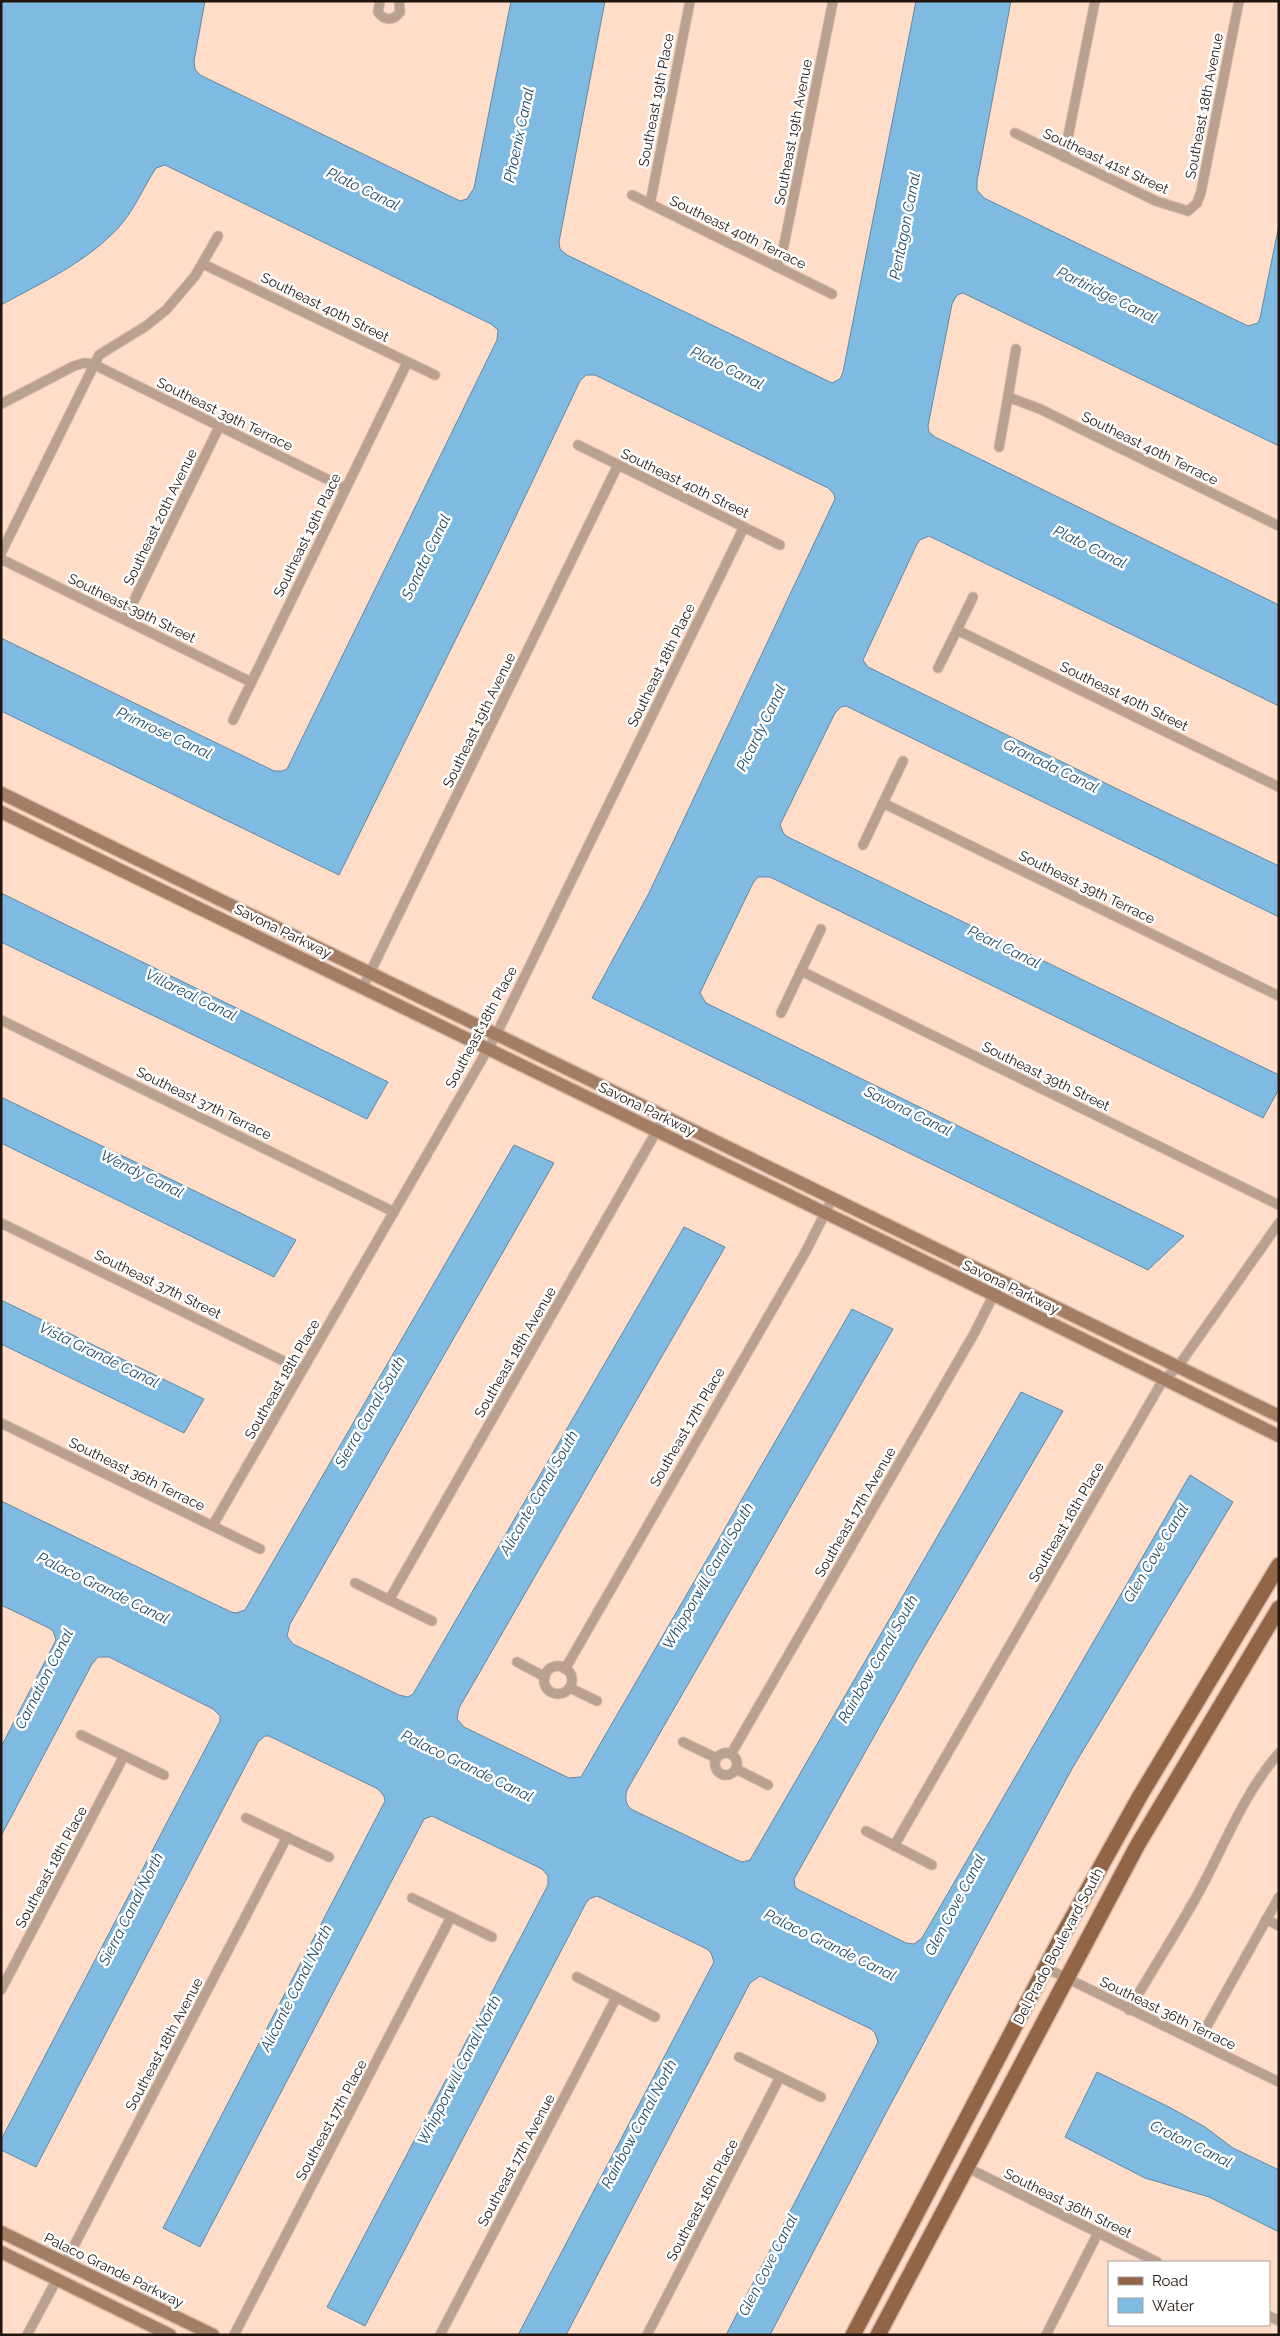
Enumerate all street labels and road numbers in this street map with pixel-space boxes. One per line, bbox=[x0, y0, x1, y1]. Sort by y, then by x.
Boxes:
street label: Southeast 19th Place bbox=[635, 32, 677, 168]
street label: Southeast 18th Avenue bbox=[1182, 32, 1226, 180]
street label: Southeast 19th Avenue bbox=[771, 58, 815, 206]
street label: Southeast 41st Street bbox=[1041, 125, 1171, 197]
street label: Southeast 40th Terrace bbox=[667, 192, 809, 272]
street label: Southeast 40th Street bbox=[258, 269, 392, 345]
street label: Southeast 39th Terrace bbox=[155, 374, 295, 454]
street label: Southeast 40th Terrace bbox=[1079, 408, 1221, 488]
street label: Southeast 40th Street bbox=[618, 445, 752, 521]
street label: Southeast 20th Avenue bbox=[120, 446, 200, 588]
street label: Southeast 19th Place bbox=[270, 471, 344, 599]
street label: Southeast 39th Street bbox=[66, 570, 199, 646]
street label: Southeast 18th Place bbox=[624, 601, 698, 729]
street label: Southeast 19th Avenue bbox=[439, 650, 519, 790]
street label: Southeast 40th Street bbox=[1057, 658, 1191, 734]
street label: Southeast 39th Terrace bbox=[1017, 847, 1157, 927]
street label: Savona Parkway bbox=[232, 901, 334, 962]
street label: Southeast 18th Place bbox=[442, 963, 520, 1091]
street label: Southeast 39th Street bbox=[980, 1038, 1113, 1114]
street label: Southeast 37th Terrace bbox=[134, 1063, 274, 1143]
street label: Savona Parkway bbox=[596, 1079, 698, 1140]
street label: Southeast 37th Street bbox=[92, 1246, 224, 1322]
street label: Savona Parkway bbox=[960, 1257, 1062, 1318]
street label: Southeast 18th Avenue bbox=[471, 1284, 559, 1420]
street label: Southeast 18th Place bbox=[241, 1316, 323, 1442]
street label: Southeast 17th Place bbox=[646, 1365, 728, 1489]
street label: Southeast 36th Terrace bbox=[66, 1434, 208, 1514]
street label: Southeast 17th Avenue bbox=[811, 1444, 899, 1580]
street label: Southeast 16th Place bbox=[1025, 1459, 1107, 1585]
street label: Southeast 18th Place bbox=[12, 1803, 90, 1931]
street label: Del Prado Boulevard South bbox=[1010, 1865, 1106, 2027]
street label: Southeast 36th Terrace bbox=[1097, 1973, 1239, 2053]
street label: Southeast 18th Avenue bbox=[122, 1975, 206, 2113]
street label: Southeast 17th Place bbox=[292, 2057, 370, 2183]
street label: Southeast 17th Avenue bbox=[474, 2091, 558, 2229]
street label: Southeast 16th Place bbox=[663, 2136, 741, 2264]
street label: Southeast 36th Street bbox=[1002, 2165, 1135, 2241]
street label: Palaco Grande Parkway bbox=[42, 2229, 187, 2311]

